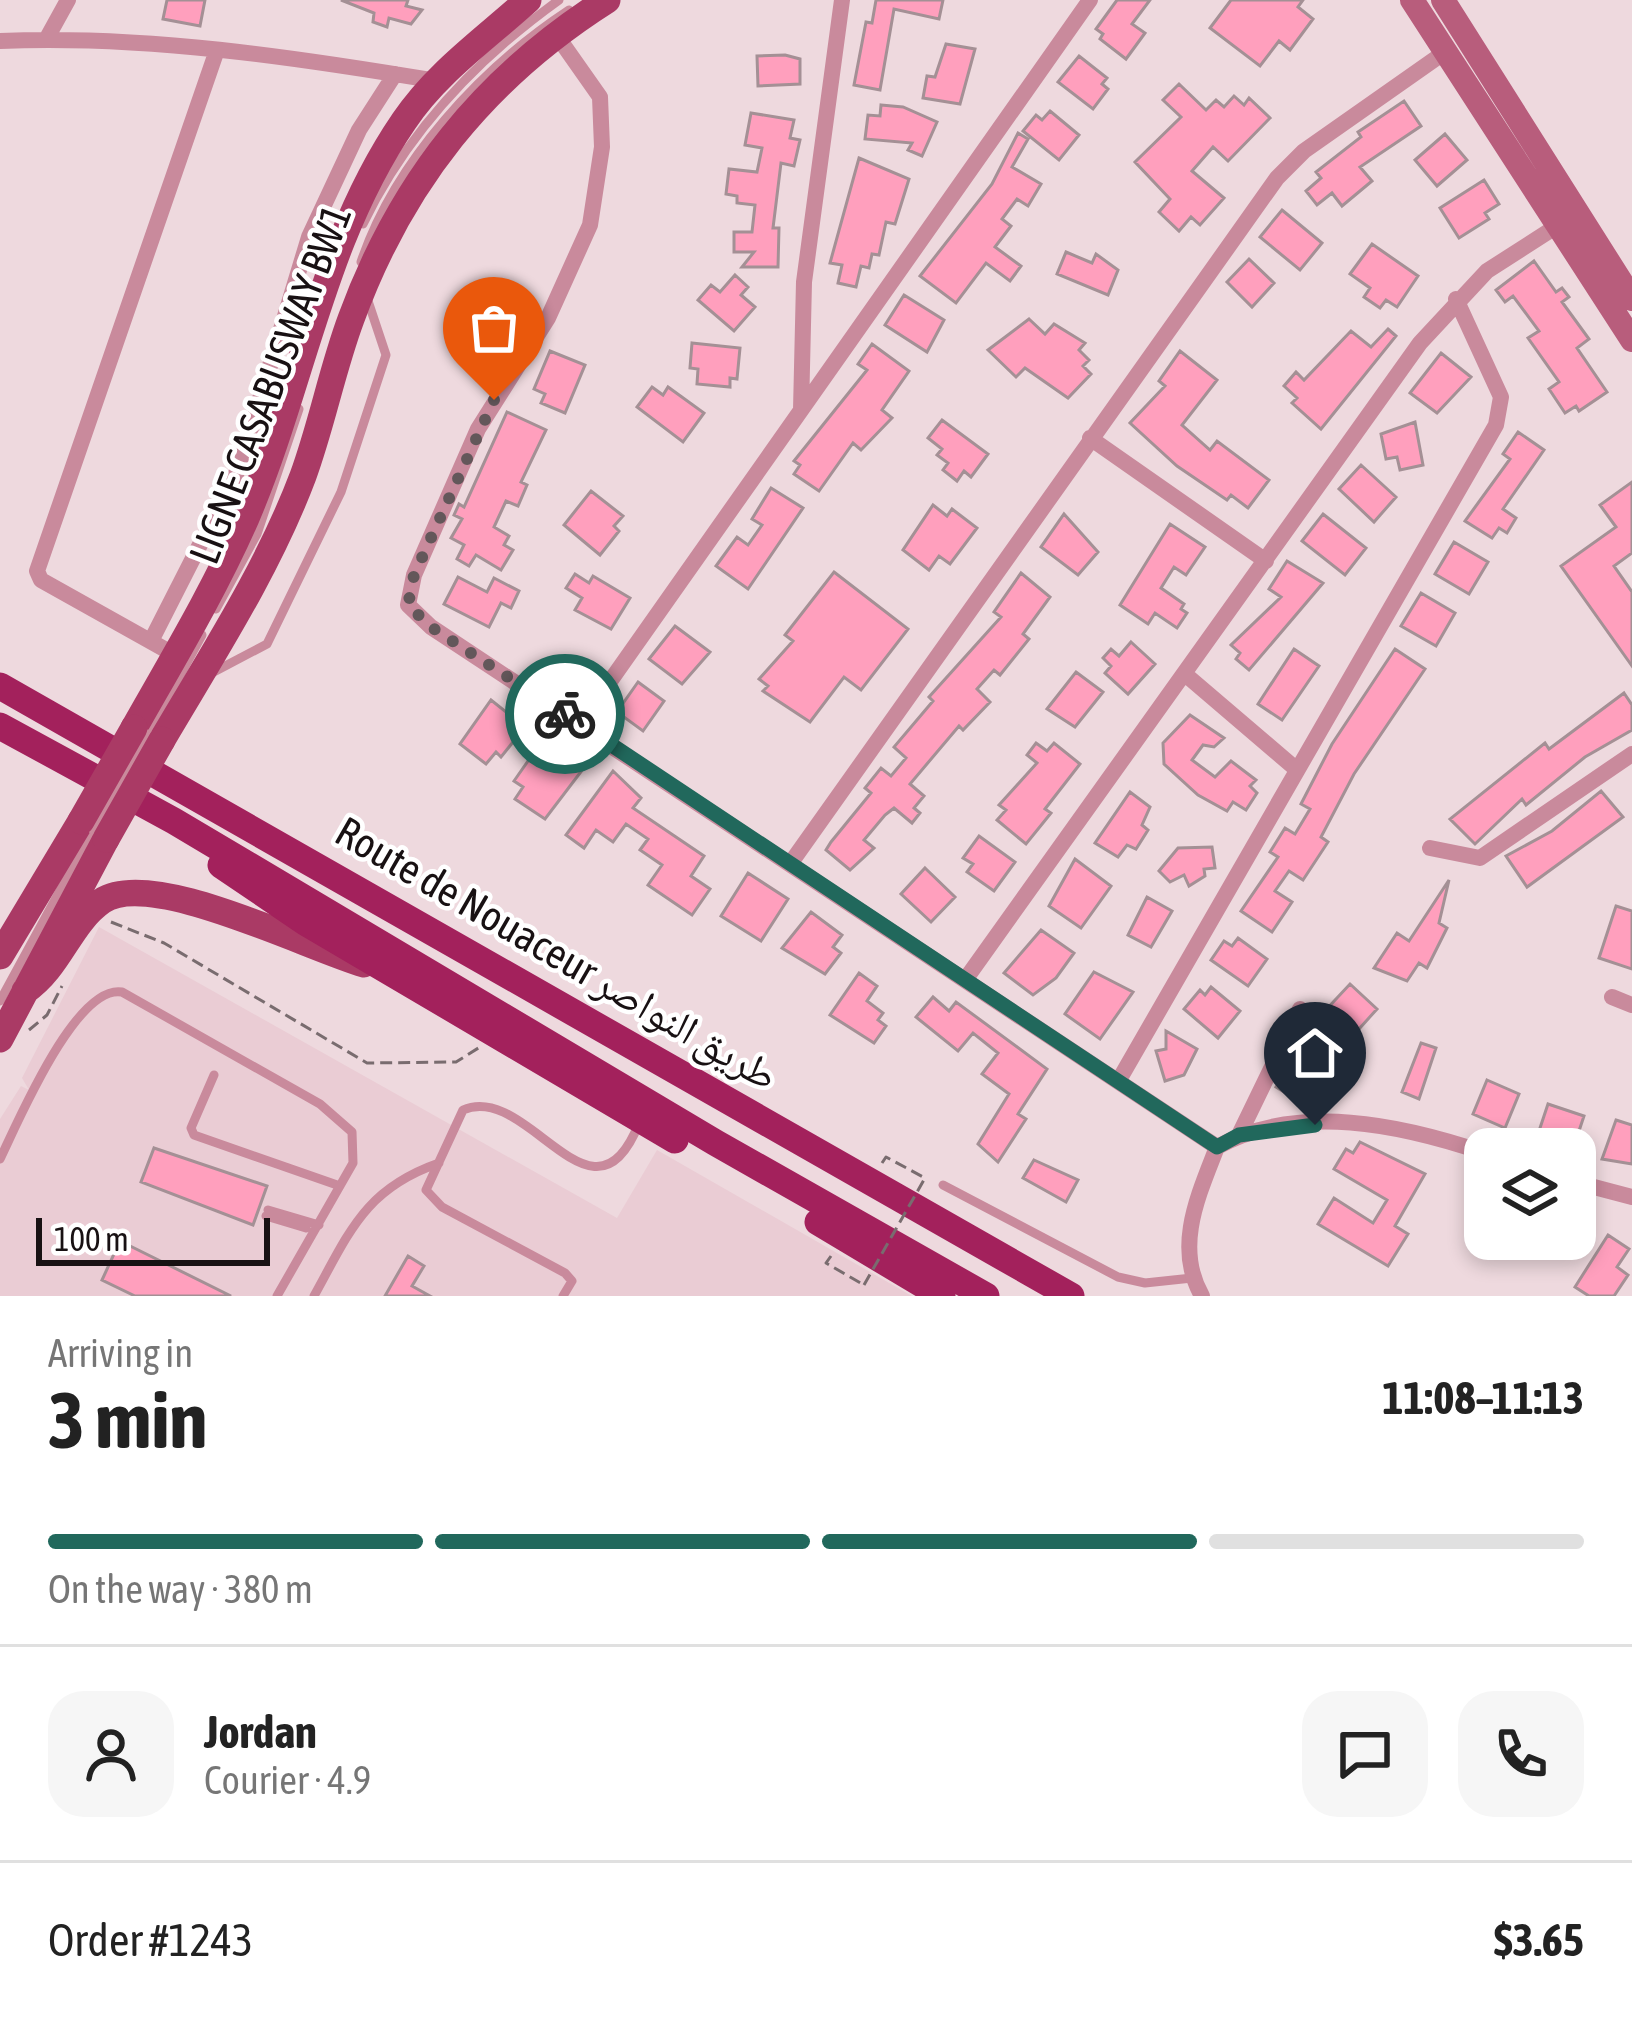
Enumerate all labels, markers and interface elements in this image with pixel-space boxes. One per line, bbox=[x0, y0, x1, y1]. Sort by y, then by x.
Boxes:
street label: LIGNE CASABUSWAY BW1 bbox=[179, 198, 361, 570]
pin bbox=[443, 277, 545, 400]
icon: bag bbox=[461, 295, 527, 361]
courier bbox=[505, 654, 625, 774]
icon: bike bbox=[532, 681, 598, 747]
street label: Route de Nouaceur طريق النواصر bbox=[327, 807, 786, 1101]
pin bbox=[1264, 1002, 1366, 1125]
icon: home bbox=[1282, 1020, 1348, 1086]
map controls bbox=[1464, 1128, 1596, 1260]
button: layers bbox=[1464, 1128, 1596, 1260]
scale bar bbox=[36, 1212, 270, 1265]
text: 100 m bbox=[54, 1220, 129, 1258]
text: Arriving in bbox=[48, 1331, 193, 1375]
text: 11:08–11:13 bbox=[1382, 1372, 1584, 1424]
text: 3 min bbox=[48, 1375, 207, 1465]
text: On the way · 380 m bbox=[48, 1567, 313, 1611]
button: person bbox=[48, 1691, 174, 1817]
button: chat bbox=[1302, 1691, 1428, 1817]
button: phone bbox=[1458, 1691, 1584, 1817]
text: Jordan bbox=[204, 1706, 317, 1758]
text: Courier · 4.9 bbox=[204, 1758, 371, 1802]
text: Order #1243 bbox=[48, 1914, 253, 1966]
text: $3.65 bbox=[1494, 1914, 1584, 1966]

